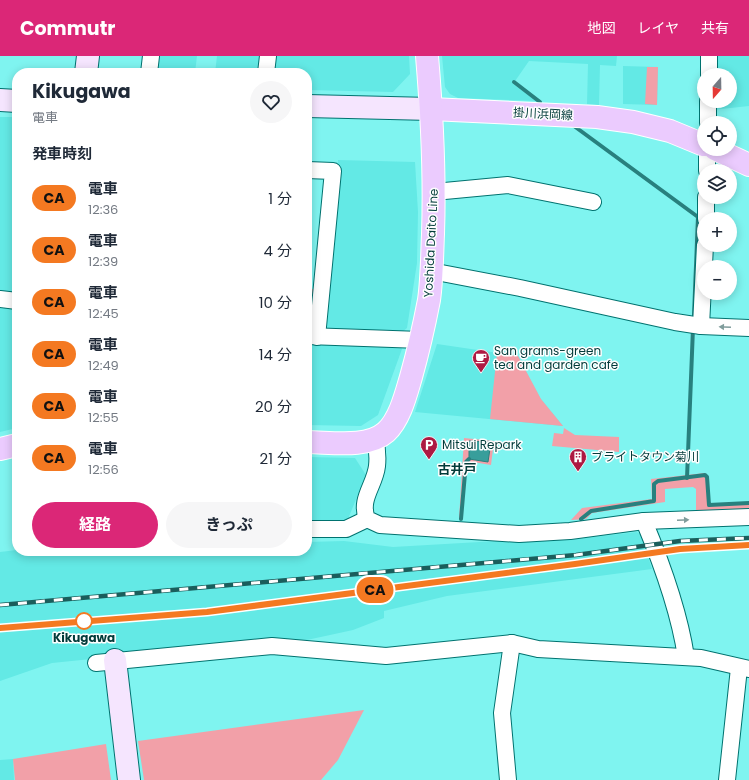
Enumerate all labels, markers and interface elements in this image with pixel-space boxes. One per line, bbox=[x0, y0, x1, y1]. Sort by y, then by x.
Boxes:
text: Commutr bbox=[20, 15, 115, 42]
text: 地図 bbox=[587, 18, 615, 38]
text: レイヤ bbox=[637, 18, 679, 38]
text: 共有 bbox=[701, 18, 729, 38]
north arrow bbox=[697, 68, 737, 108]
map controls bbox=[697, 68, 737, 300]
text: Kikugawa bbox=[32, 78, 131, 105]
button: heart bbox=[250, 81, 292, 123]
street label: 掛川浜岡線 bbox=[513, 103, 573, 124]
text: 電車 bbox=[32, 108, 58, 127]
button: locate bbox=[697, 116, 737, 156]
text: 発車時刻 bbox=[32, 143, 92, 164]
button: layers bbox=[697, 164, 737, 204]
text: 電車 bbox=[88, 178, 118, 199]
text: CA bbox=[44, 188, 65, 208]
text: 1 分 bbox=[268, 188, 292, 209]
street label: Yoshida Daito Line bbox=[419, 188, 442, 298]
text: 12:36 bbox=[88, 200, 118, 219]
button: + bbox=[697, 212, 737, 252]
text: 電車 bbox=[88, 230, 118, 251]
text: CA bbox=[44, 240, 65, 260]
text: 4 分 bbox=[264, 240, 292, 261]
text: 12:39 bbox=[88, 252, 118, 271]
button: − bbox=[697, 260, 737, 300]
text: 電車 bbox=[88, 282, 118, 303]
text: CA bbox=[44, 292, 65, 312]
text: 10 分 bbox=[259, 292, 292, 313]
text: 12:45 bbox=[88, 304, 119, 323]
one-way arrow bbox=[718, 324, 731, 330]
text: 電車 bbox=[88, 334, 118, 355]
place label: San grams-green tea and garden cafe bbox=[494, 342, 618, 373]
text: CA bbox=[44, 344, 65, 364]
text: 14 分 bbox=[259, 344, 292, 365]
cafe icon: San grams-green tea and garden cafe bbox=[471, 348, 491, 373]
text: 12:49 bbox=[88, 356, 119, 375]
text: 電車 bbox=[88, 386, 118, 407]
text: CA bbox=[44, 396, 65, 416]
text: 20 分 bbox=[255, 396, 292, 417]
text: 12:55 bbox=[88, 408, 119, 427]
parking icon: Mitsui Repark bbox=[419, 435, 439, 460]
place label: Mitsui Repark bbox=[442, 436, 522, 453]
text: 電車 bbox=[88, 438, 118, 459]
building icon: ブライトタウン菊川 bbox=[568, 447, 588, 472]
text: CA bbox=[44, 448, 65, 468]
text: 21 分 bbox=[260, 448, 292, 469]
place label: ブライトタウン菊川 bbox=[591, 448, 699, 465]
text: 12:56 bbox=[88, 460, 119, 479]
district label: 古井戸 bbox=[437, 460, 477, 479]
button: 経路 bbox=[32, 502, 158, 548]
button: きっぷ bbox=[166, 502, 292, 548]
one-way arrow bbox=[677, 517, 689, 524]
line badge: CA bbox=[357, 577, 393, 603]
text: CA bbox=[365, 580, 386, 600]
marker: Kikugawa bbox=[75, 612, 93, 630]
place label: Kikugawa bbox=[53, 629, 115, 646]

